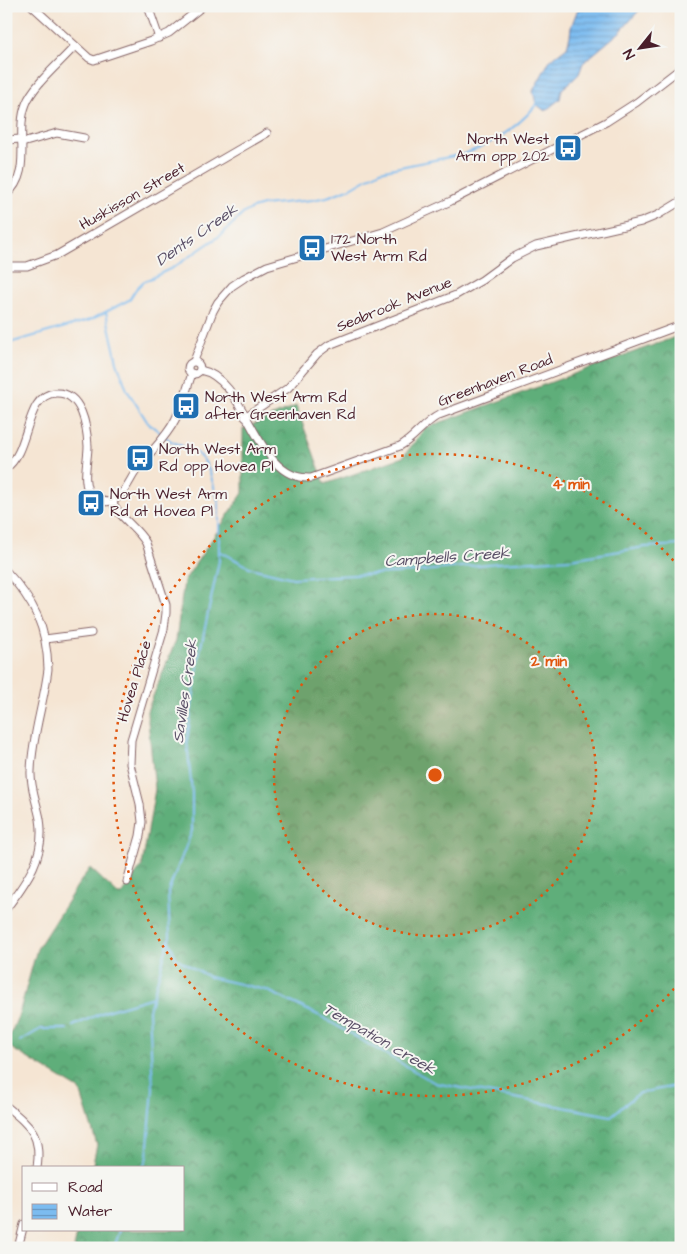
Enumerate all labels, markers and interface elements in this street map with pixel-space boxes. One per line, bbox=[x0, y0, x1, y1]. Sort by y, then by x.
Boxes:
north arrow bbox=[614, 22, 664, 72]
text: N bbox=[619, 45, 640, 63]
place label: North West Arm opp 202 bbox=[456, 129, 549, 167]
bus stop icon: North West Arm opp 202 bbox=[553, 133, 583, 163]
street label: Huskisson Street bbox=[75, 158, 189, 235]
water label: Dents Creek bbox=[151, 198, 243, 271]
place label: 172 North West Arm Rd bbox=[331, 229, 427, 267]
bus stop icon: 172 North West Arm Rd bbox=[297, 233, 327, 263]
street label: Seabrook Avenue bbox=[333, 272, 455, 337]
street label: Greenhaven Road bbox=[435, 349, 556, 412]
place label: North West Arm Rd after Greenhaven Rd bbox=[205, 387, 356, 425]
bus stop icon: North West Arm Rd after Greenhaven Rd bbox=[171, 391, 201, 421]
place label: North West Arm Rd opp Hovea Pl bbox=[159, 439, 276, 477]
bus stop icon: North West Arm Rd opp Hovea Pl bbox=[125, 443, 155, 473]
text: 4 min bbox=[552, 474, 590, 495]
place label: North West Arm Rd at Hovea Pl bbox=[110, 484, 227, 522]
bus stop icon: North West Arm Rd at Hovea Pl bbox=[76, 488, 106, 518]
water label: Campbells Creek bbox=[384, 542, 511, 572]
water label: Savilles Creek bbox=[167, 637, 203, 744]
street label: Hovea Place bbox=[112, 638, 157, 724]
text: 2 min bbox=[530, 651, 568, 672]
centre of rings bbox=[426, 766, 444, 784]
water label: Tempation creek bbox=[319, 998, 441, 1081]
legend bbox=[22, 1166, 185, 1232]
text: Road bbox=[68, 1177, 103, 1198]
text: Water bbox=[68, 1201, 112, 1222]

